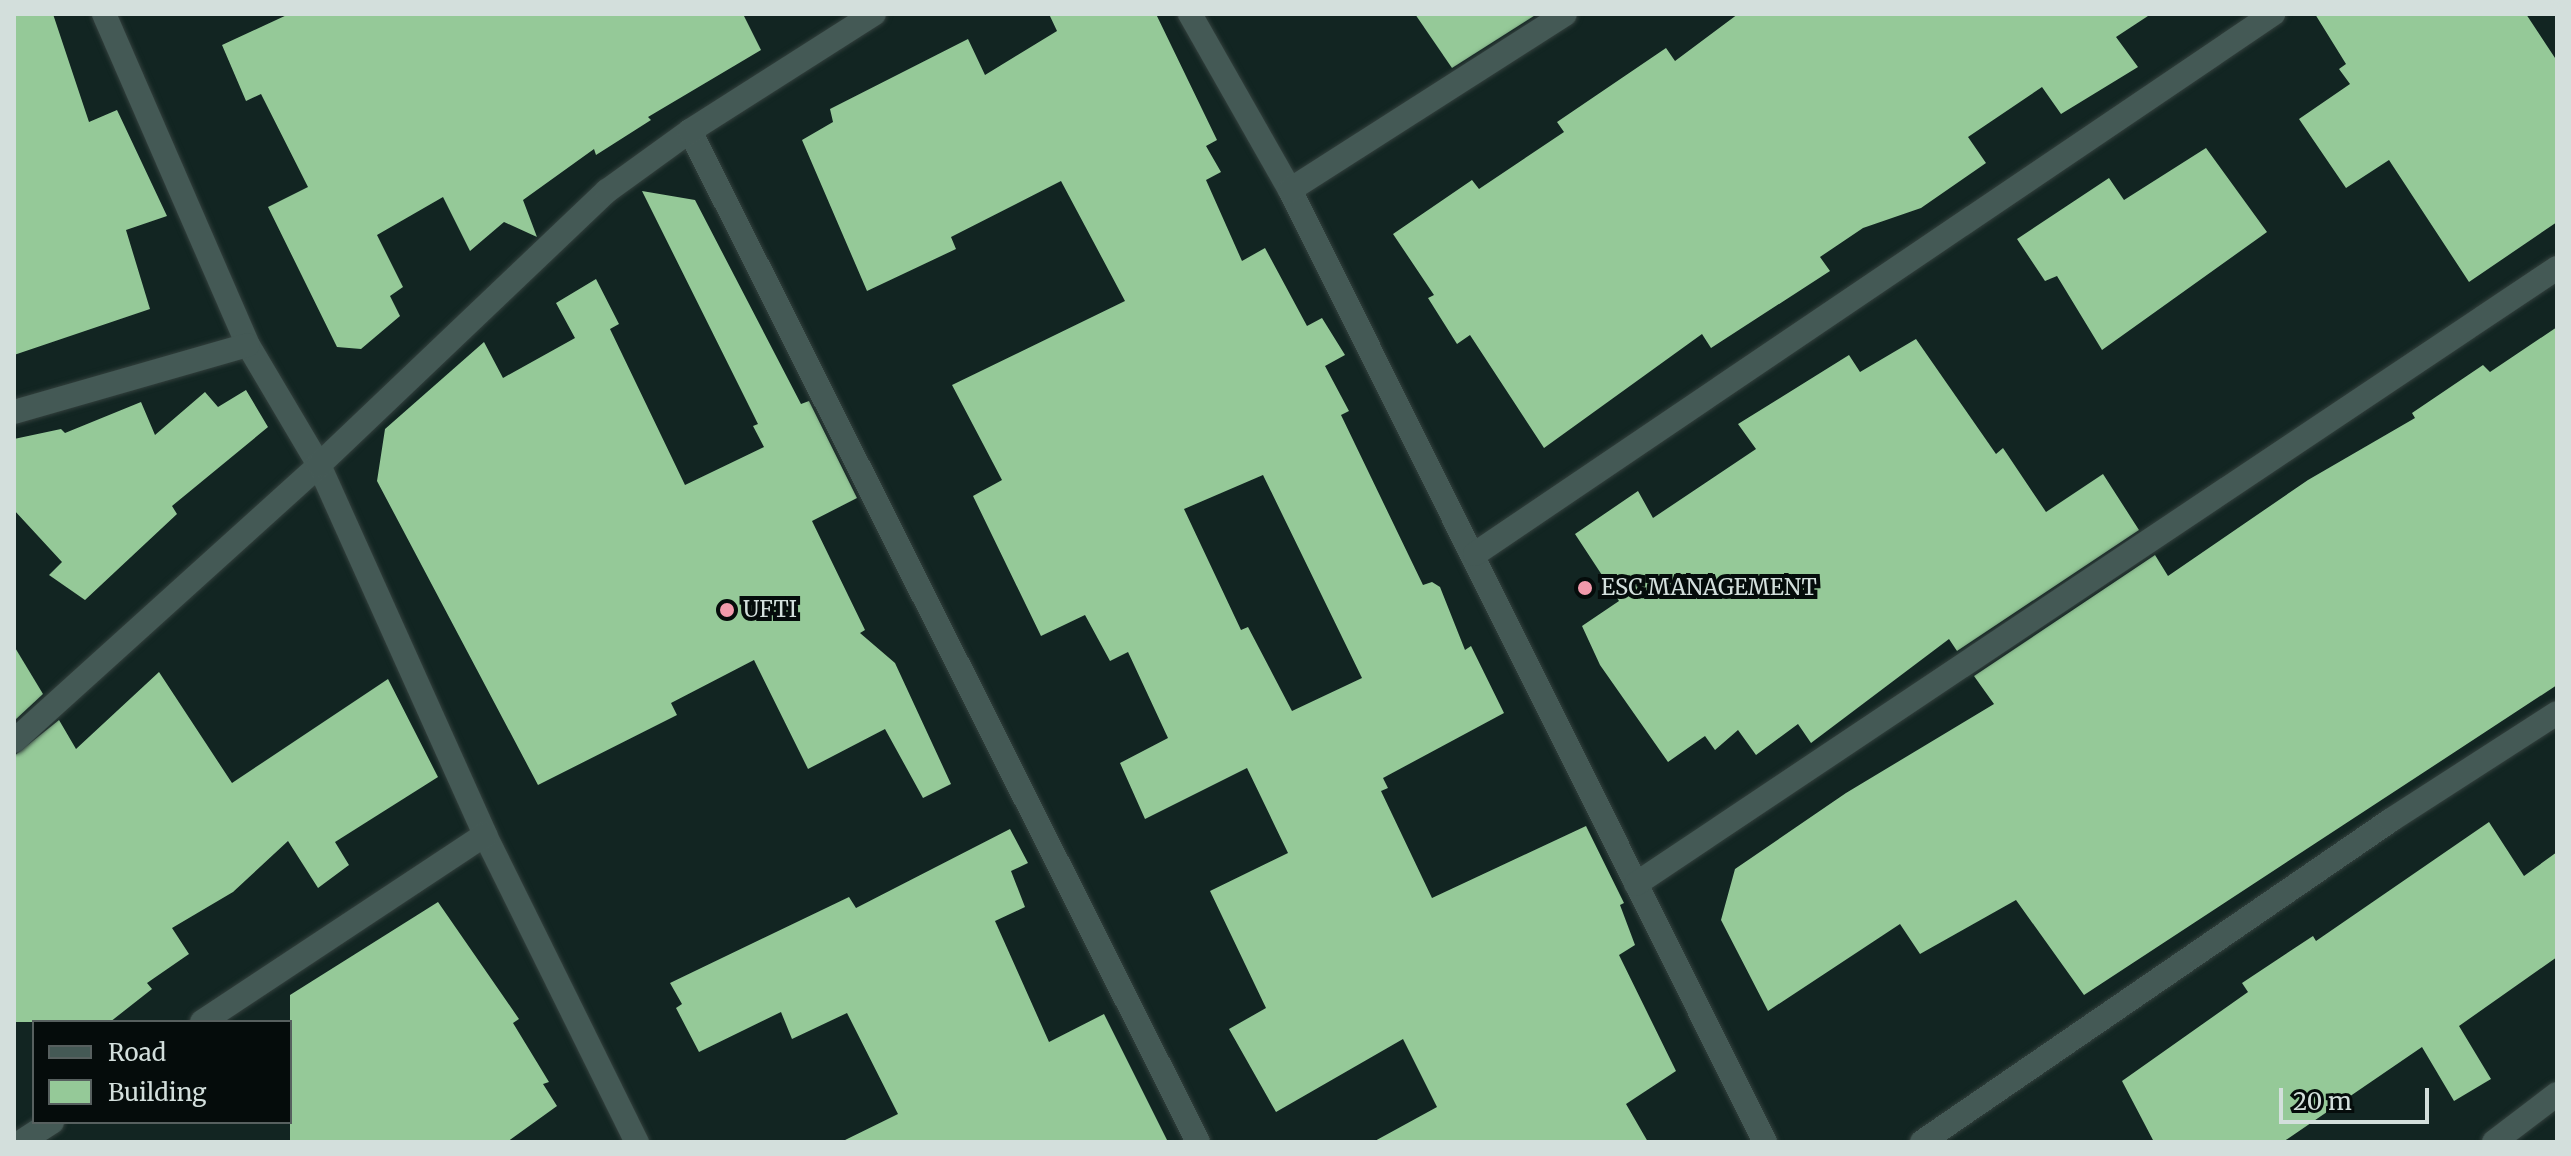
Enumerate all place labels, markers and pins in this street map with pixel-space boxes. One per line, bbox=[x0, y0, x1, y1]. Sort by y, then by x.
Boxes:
place label: ESC MANAGEMENT bbox=[1601, 575, 1817, 601]
marker: ESC MANAGEMENT bbox=[1576, 579, 1594, 597]
place label: UFTI bbox=[743, 597, 797, 623]
marker: UFTI bbox=[718, 601, 736, 619]

